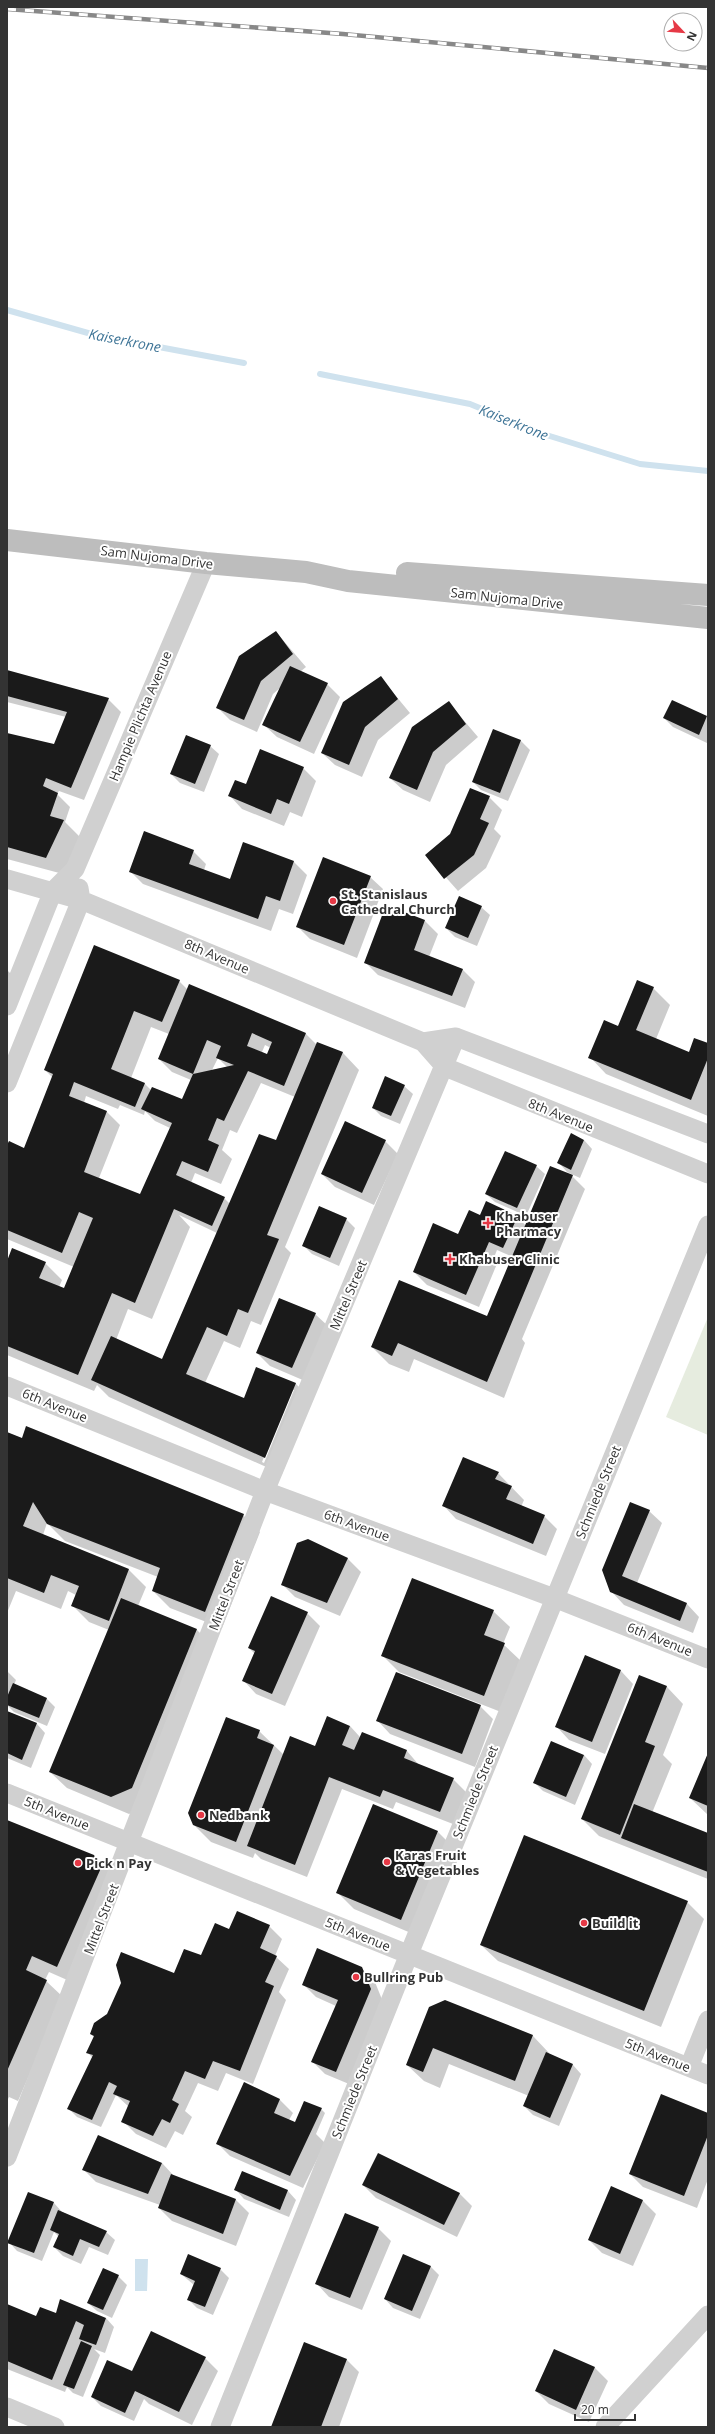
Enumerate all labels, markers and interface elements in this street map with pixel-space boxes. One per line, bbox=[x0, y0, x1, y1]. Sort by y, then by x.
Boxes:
north arrow bbox=[663, 12, 703, 52]
text: N bbox=[684, 29, 701, 44]
water label: Kaiserkrone bbox=[87, 324, 163, 356]
water label: Kaiserkrone bbox=[477, 399, 551, 445]
street label: Sam Nujoma Drive bbox=[100, 541, 214, 573]
street label: Sam Nujoma Drive bbox=[450, 583, 564, 613]
street label: Hampie Plichta Avenue bbox=[104, 648, 176, 784]
place label: St. Stanislaus Cathedral Church bbox=[341, 885, 455, 918]
marker: St. Stanislaus Cathedral Church bbox=[328, 896, 338, 906]
street label: 8th Avenue bbox=[182, 934, 252, 978]
street label: 8th Avenue bbox=[526, 1094, 596, 1136]
place label: Khabuser Pharmacy bbox=[496, 1207, 562, 1240]
marker: Khabuser Pharmacy bbox=[483, 1218, 493, 1228]
place label: Khabuser Clinic bbox=[459, 1250, 560, 1268]
marker: Khabuser Clinic bbox=[444, 1253, 456, 1265]
street label: Mittel Street bbox=[325, 1257, 371, 1333]
street label: 6th Avenue bbox=[20, 1384, 90, 1426]
street label: Schmiede Street bbox=[571, 1442, 625, 1541]
street label: 6th Avenue bbox=[322, 1505, 392, 1545]
street label: Mittel Street bbox=[204, 1557, 248, 1633]
street label: 6th Avenue bbox=[625, 1618, 695, 1660]
street label: Schmiede Street bbox=[448, 1742, 502, 1841]
street label: 5th Avenue bbox=[22, 1792, 92, 1834]
place label: Nedbank bbox=[209, 1806, 269, 1824]
marker: Nedbank bbox=[196, 1810, 206, 1820]
place label: Karas Fruit & Vegetables bbox=[395, 1846, 479, 1879]
place label: Pick n Pay bbox=[86, 1854, 152, 1872]
marker: Karas Fruit & Vegetables bbox=[382, 1857, 392, 1867]
marker: Pick n Pay bbox=[73, 1858, 83, 1868]
street label: Mittel Street bbox=[79, 1881, 123, 1957]
street label: 5th Avenue bbox=[323, 1913, 393, 1955]
place label: Build it bbox=[592, 1914, 639, 1932]
marker: Build it bbox=[579, 1918, 589, 1928]
place label: Bullring Pub bbox=[364, 1968, 443, 1986]
marker: Bullring Pub bbox=[351, 1972, 361, 1982]
street label: 5th Avenue bbox=[623, 2034, 693, 2076]
street label: Schmiede Street bbox=[327, 2042, 381, 2141]
scale bar bbox=[575, 2396, 635, 2422]
text: 20 m bbox=[581, 2401, 609, 2418]

